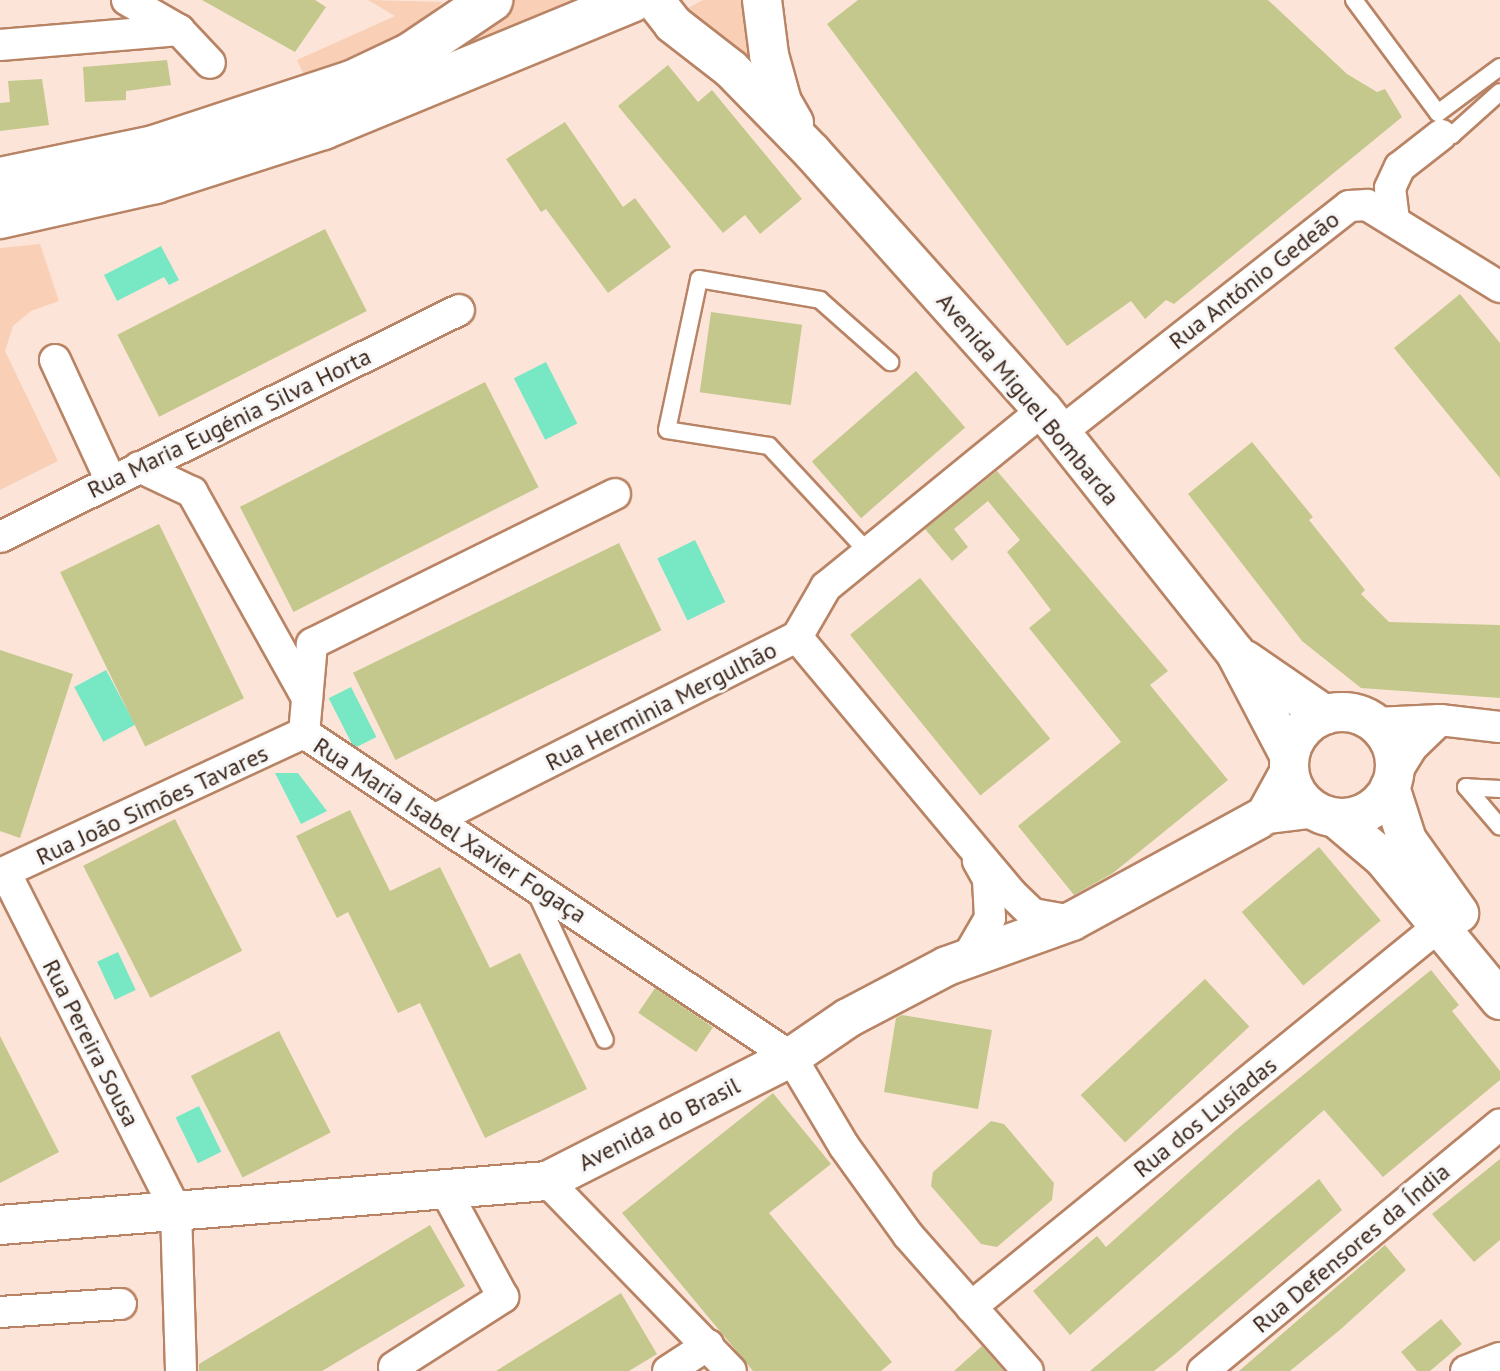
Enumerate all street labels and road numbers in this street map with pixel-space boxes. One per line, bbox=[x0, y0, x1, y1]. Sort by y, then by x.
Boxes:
street label: Rua António Gedeão bbox=[1163, 204, 1345, 356]
street label: Avenida Miguel Bombarda bbox=[931, 287, 1125, 511]
street label: Rua Maria Eugénia Silva Horta bbox=[83, 342, 375, 504]
street label: Rua Herminia Mergulhão bbox=[541, 635, 781, 777]
street label: Rua Maria Isabel Xavier Fogaça bbox=[308, 731, 592, 929]
street label: Rua João Simões Tavares bbox=[31, 738, 273, 872]
street label: Rua Pereira Sousa bbox=[36, 955, 146, 1131]
street label: Rua dos Lusíadas bbox=[1128, 1050, 1282, 1184]
street label: Avenida do Brasil bbox=[573, 1071, 745, 1177]
street label: Rua Defensores da Índia bbox=[1247, 1157, 1455, 1339]

